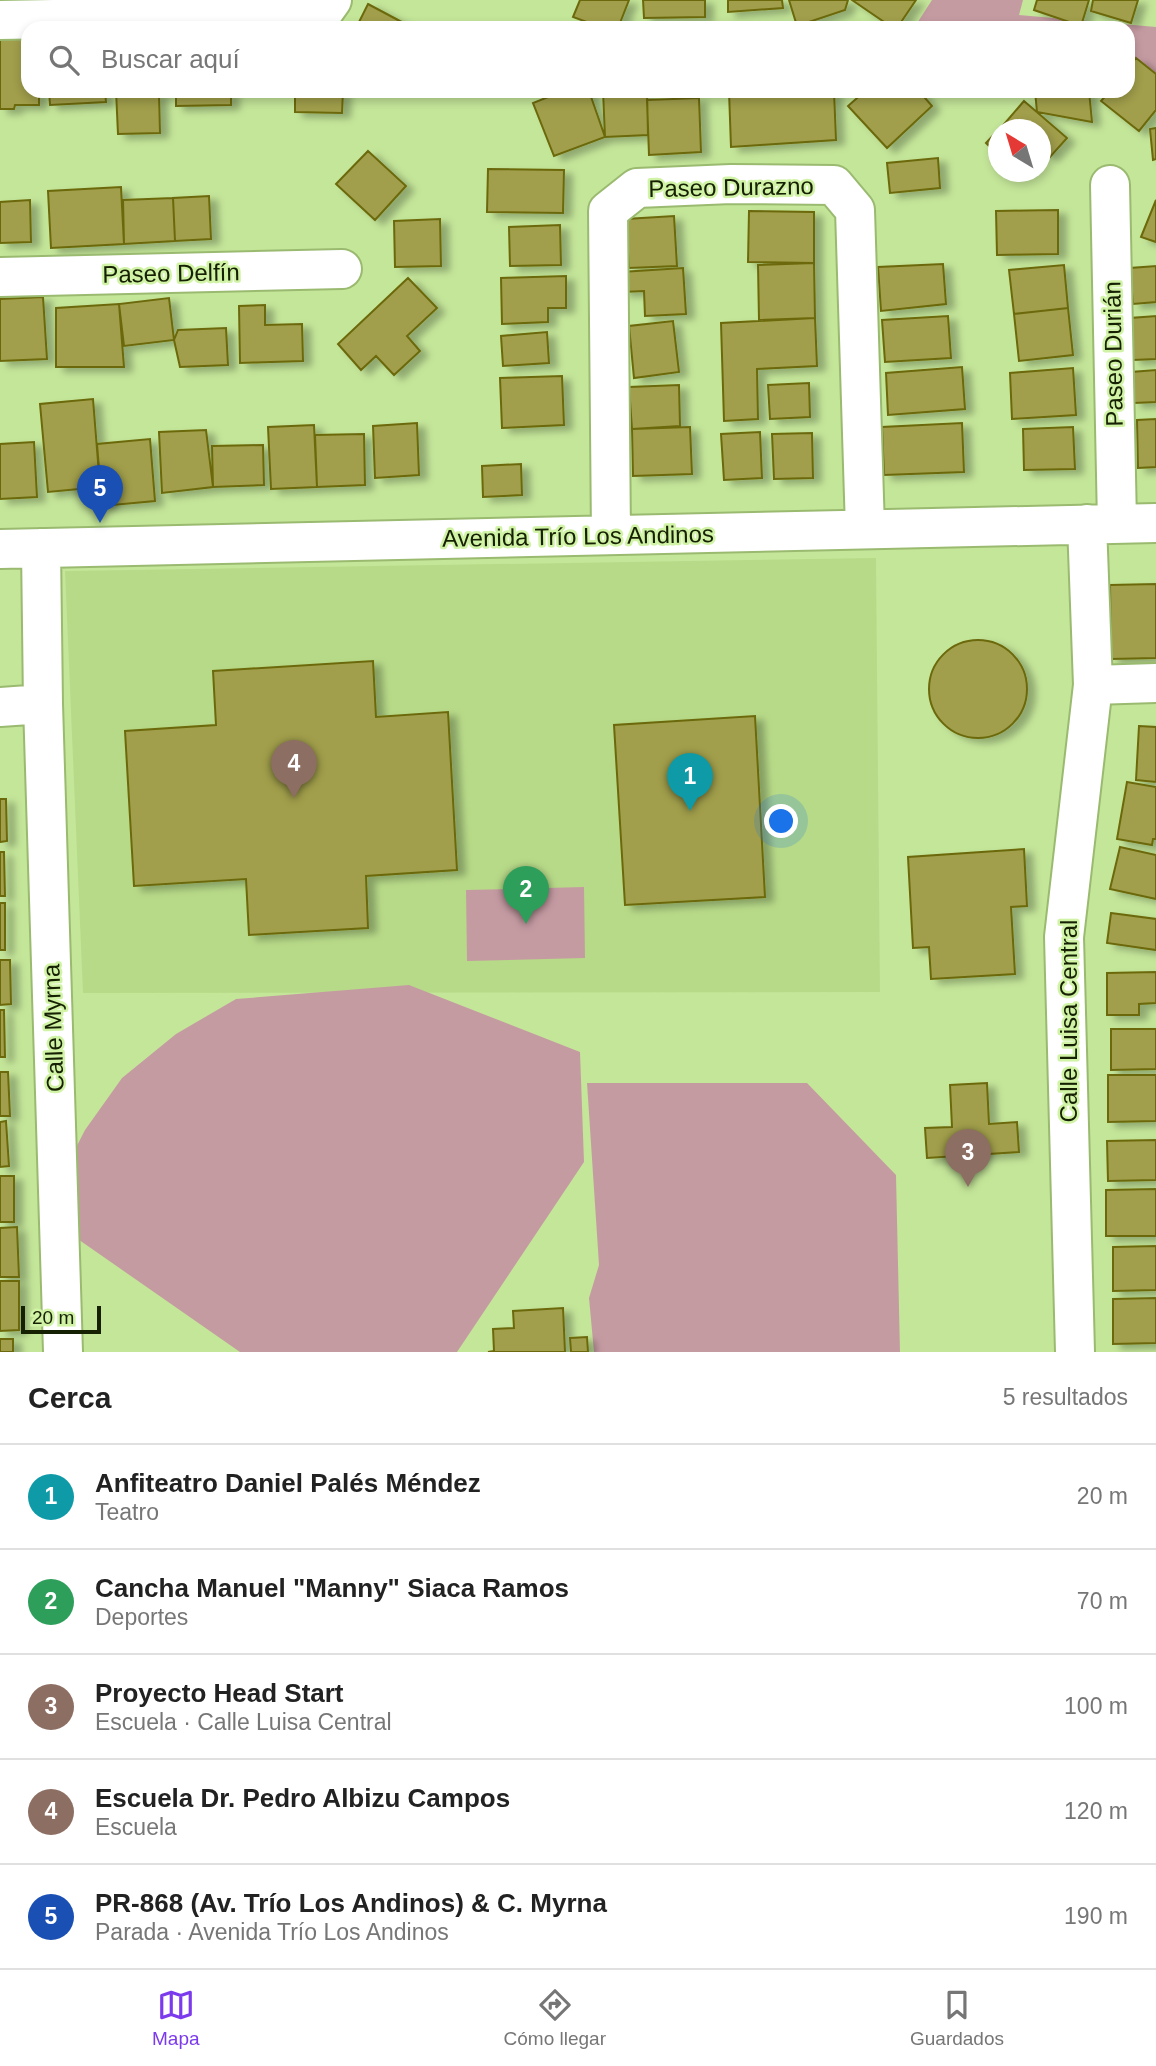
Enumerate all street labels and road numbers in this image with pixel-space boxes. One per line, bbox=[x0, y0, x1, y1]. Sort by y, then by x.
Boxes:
street label: Paseo Durazno bbox=[648, 172, 814, 202]
street label: Paseo Delfín bbox=[102, 258, 240, 288]
street label: Paseo Durián bbox=[1098, 281, 1128, 427]
street label: Avenida Trío Los Andinos bbox=[442, 520, 714, 552]
street label: Calle Luisa Central bbox=[1055, 920, 1082, 1122]
street label: Calle Myrna bbox=[37, 963, 69, 1092]

